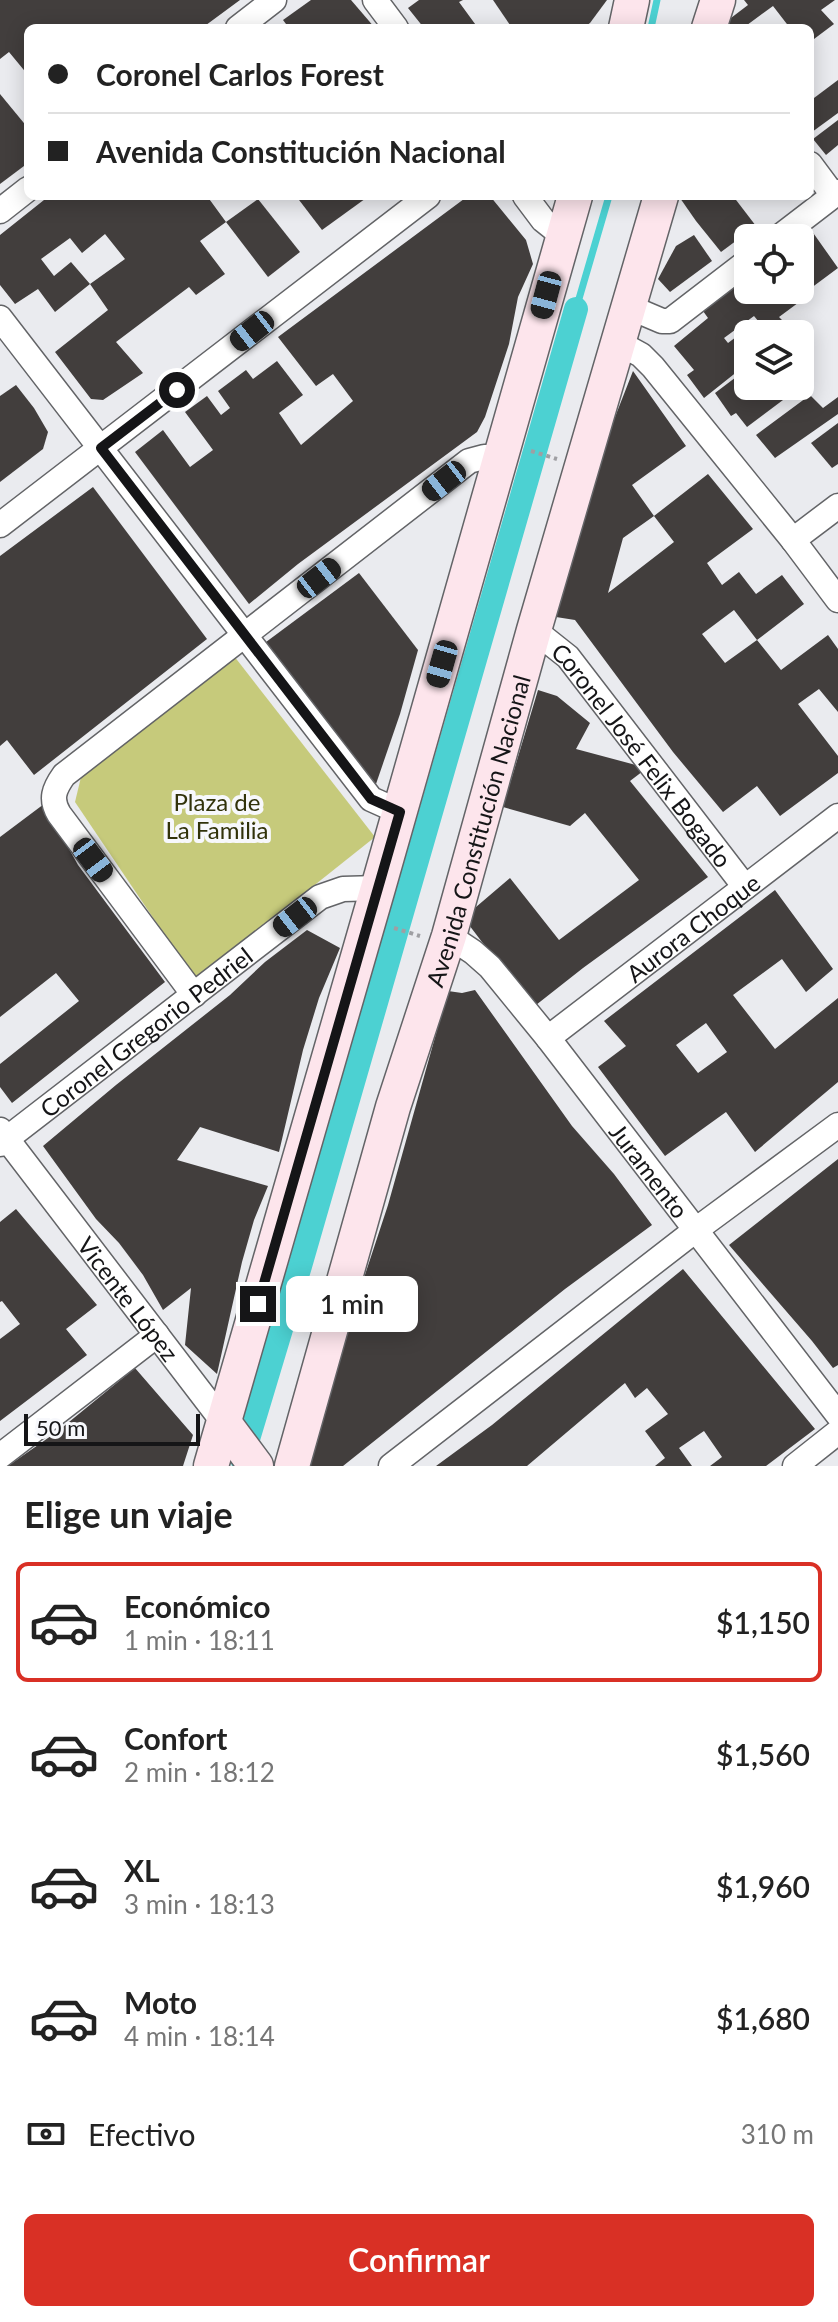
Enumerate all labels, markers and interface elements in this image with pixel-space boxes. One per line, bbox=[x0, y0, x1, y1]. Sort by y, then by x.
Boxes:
text: Coronel Carlos Forest bbox=[96, 56, 384, 92]
text: Avenida Constitución Nacional bbox=[96, 133, 506, 169]
map controls bbox=[734, 224, 814, 400]
button: locate bbox=[734, 224, 814, 304]
car bbox=[528, 269, 564, 321]
car bbox=[226, 307, 278, 355]
button: layers bbox=[734, 320, 814, 400]
route start bbox=[159, 372, 195, 408]
car bbox=[418, 457, 470, 505]
car bbox=[293, 554, 345, 602]
street label: Coronel José Felix Bogado bbox=[547, 636, 738, 872]
car bbox=[424, 638, 460, 690]
street label: Avenida Constitución Nacional bbox=[419, 671, 535, 990]
park label: Plaza de La Familia bbox=[165, 787, 269, 844]
car bbox=[69, 834, 117, 886]
street label: Aurora Choque bbox=[620, 867, 765, 988]
car bbox=[269, 893, 321, 941]
street label: Coronel Gregorio Pedriel bbox=[34, 941, 258, 1123]
street label: Juramento bbox=[604, 1117, 695, 1223]
street label: Vicente López bbox=[72, 1231, 186, 1366]
callout: 1 min bbox=[286, 1276, 418, 1332]
route end bbox=[240, 1286, 276, 1322]
text: 1 min bbox=[320, 1288, 384, 1320]
scale bar bbox=[24, 1410, 200, 1446]
text: 50 m bbox=[36, 1414, 85, 1441]
text: Elige un viaje bbox=[24, 1492, 233, 1536]
icon: car bbox=[28, 1586, 100, 1658]
text: Económico bbox=[124, 1588, 270, 1624]
text: $1,150 bbox=[716, 1604, 810, 1640]
text: 1 min · 18:11 bbox=[124, 1624, 275, 1656]
icon: car bbox=[28, 1718, 100, 1790]
text: Confort bbox=[124, 1720, 227, 1756]
text: $1,560 bbox=[716, 1736, 810, 1772]
text: 2 min · 18:12 bbox=[124, 1756, 275, 1788]
icon: car bbox=[28, 1850, 100, 1922]
text: XL bbox=[124, 1852, 160, 1888]
text: $1,960 bbox=[716, 1868, 810, 1904]
text: 3 min · 18:13 bbox=[124, 1888, 275, 1920]
icon: car bbox=[28, 1982, 100, 2054]
text: Moto bbox=[124, 1984, 197, 2020]
text: $1,680 bbox=[716, 2000, 810, 2036]
text: 4 min · 18:14 bbox=[124, 2020, 275, 2052]
icon: cash bbox=[24, 2112, 68, 2156]
text: Efectivo bbox=[88, 2116, 195, 2152]
text: 310 m bbox=[741, 2118, 814, 2150]
button: Confirmar bbox=[24, 2214, 814, 2306]

